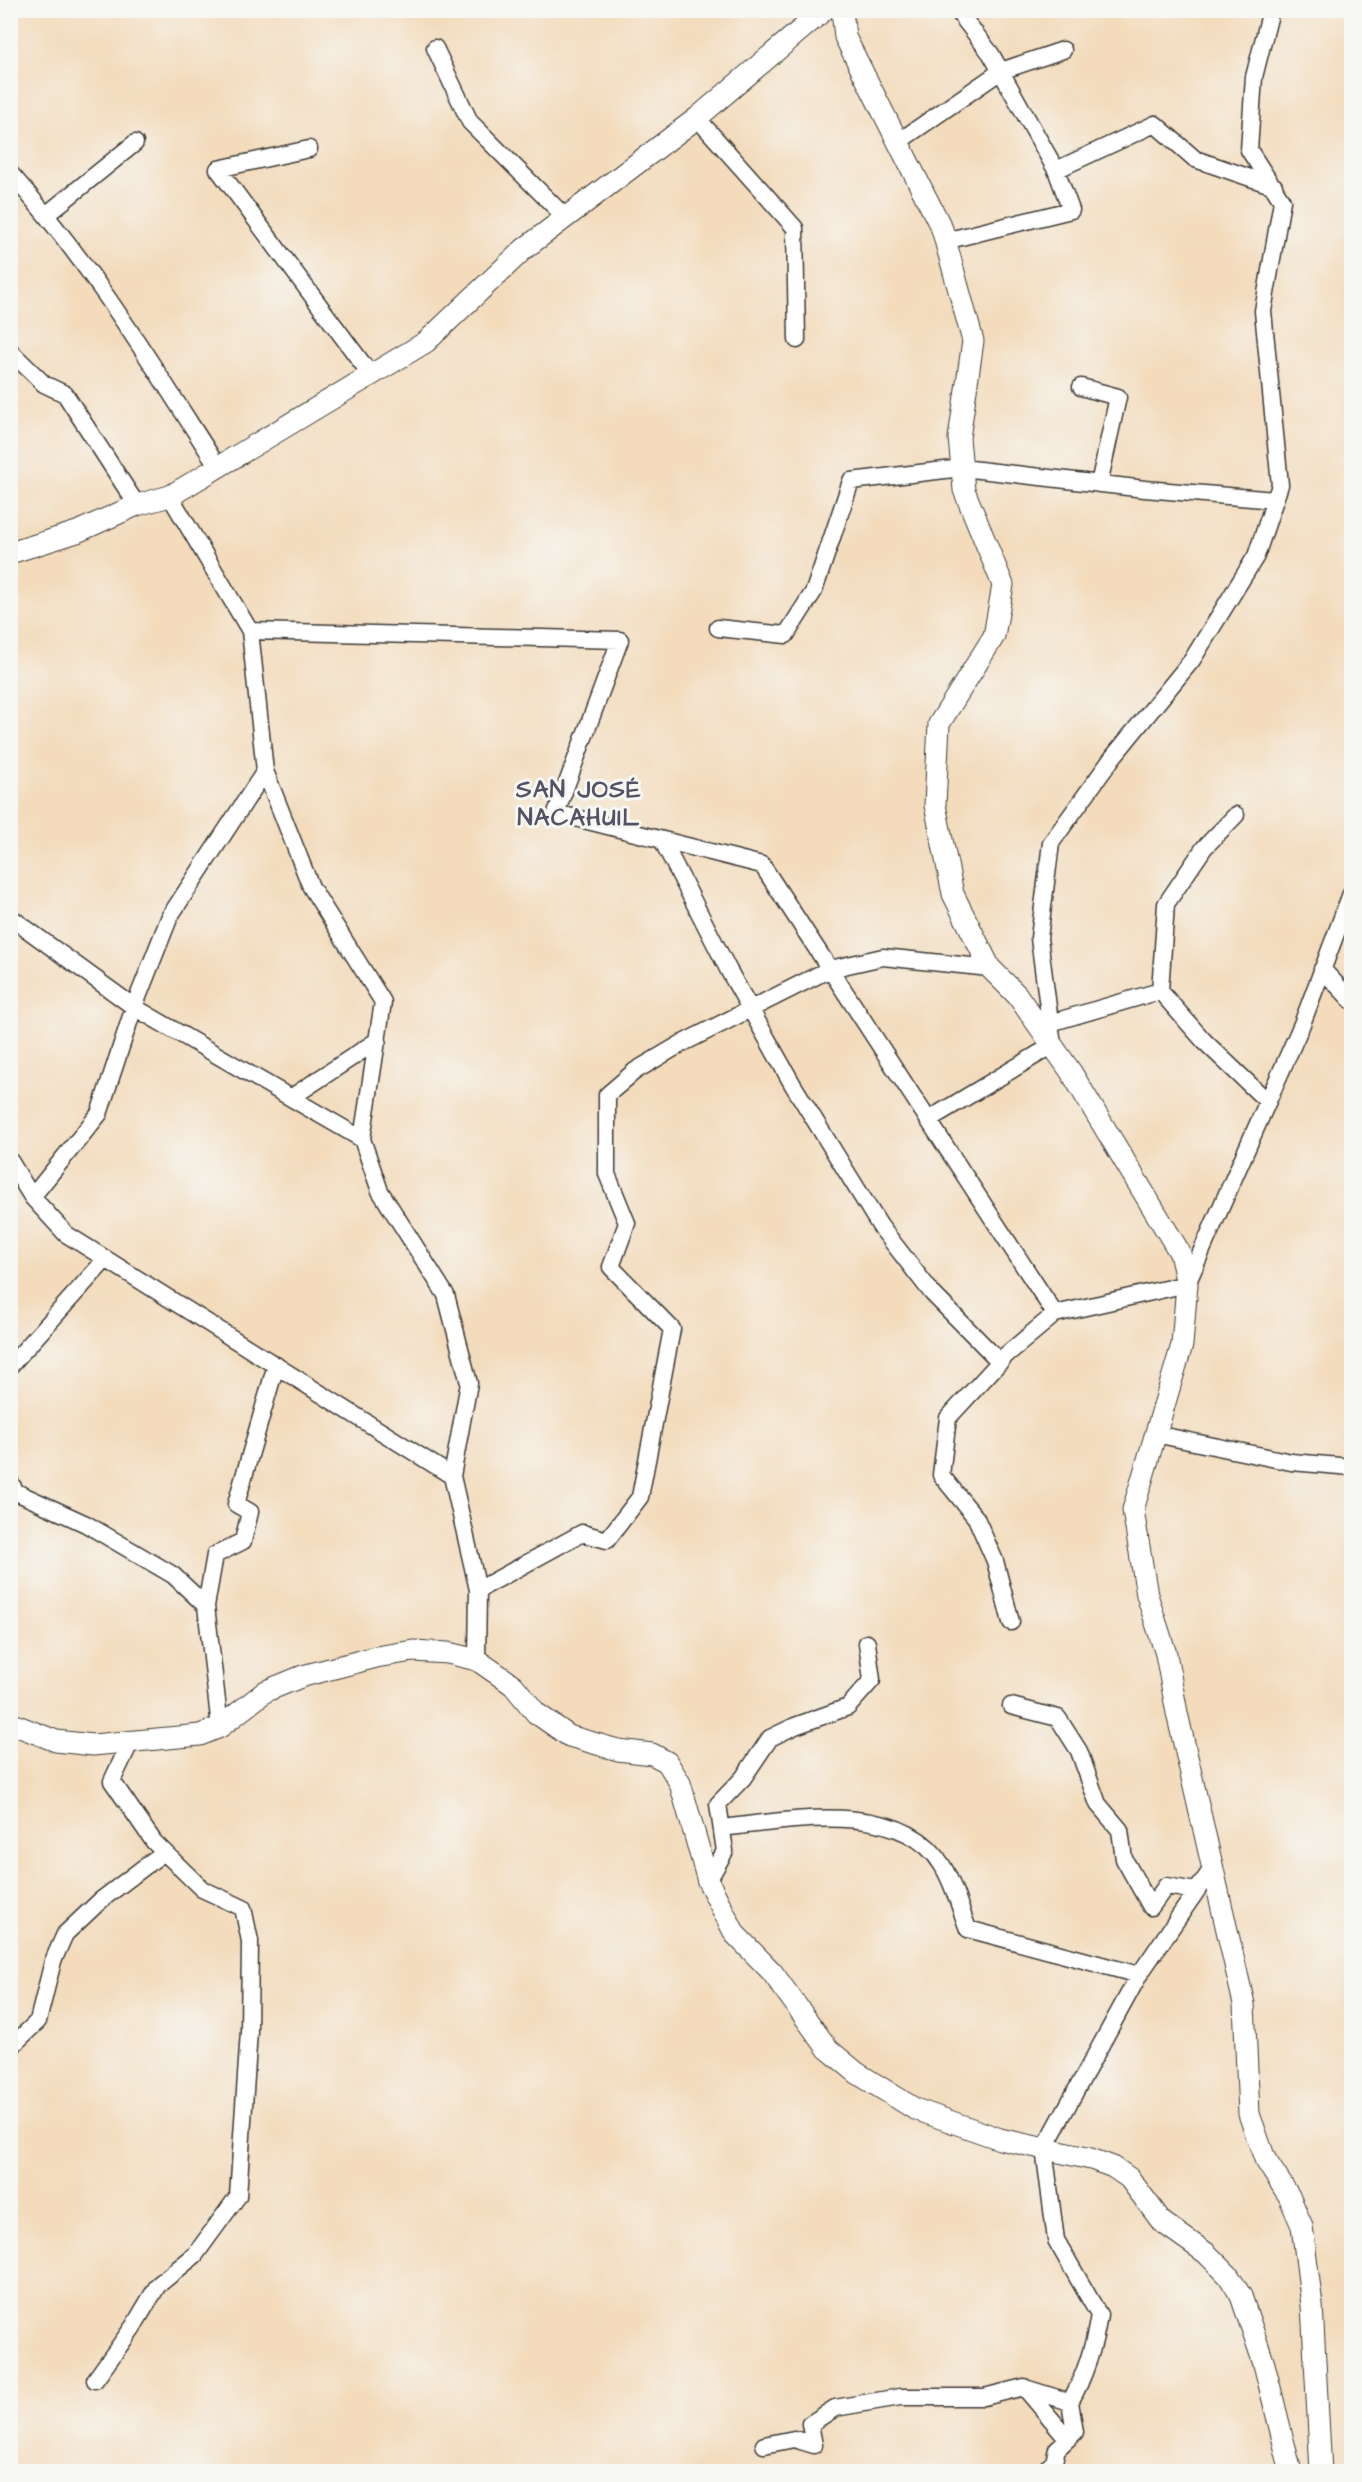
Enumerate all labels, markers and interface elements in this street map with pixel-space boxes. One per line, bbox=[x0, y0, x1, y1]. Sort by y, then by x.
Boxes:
district label: SAN JOSÉ NACAHUIL bbox=[515, 773, 642, 835]

